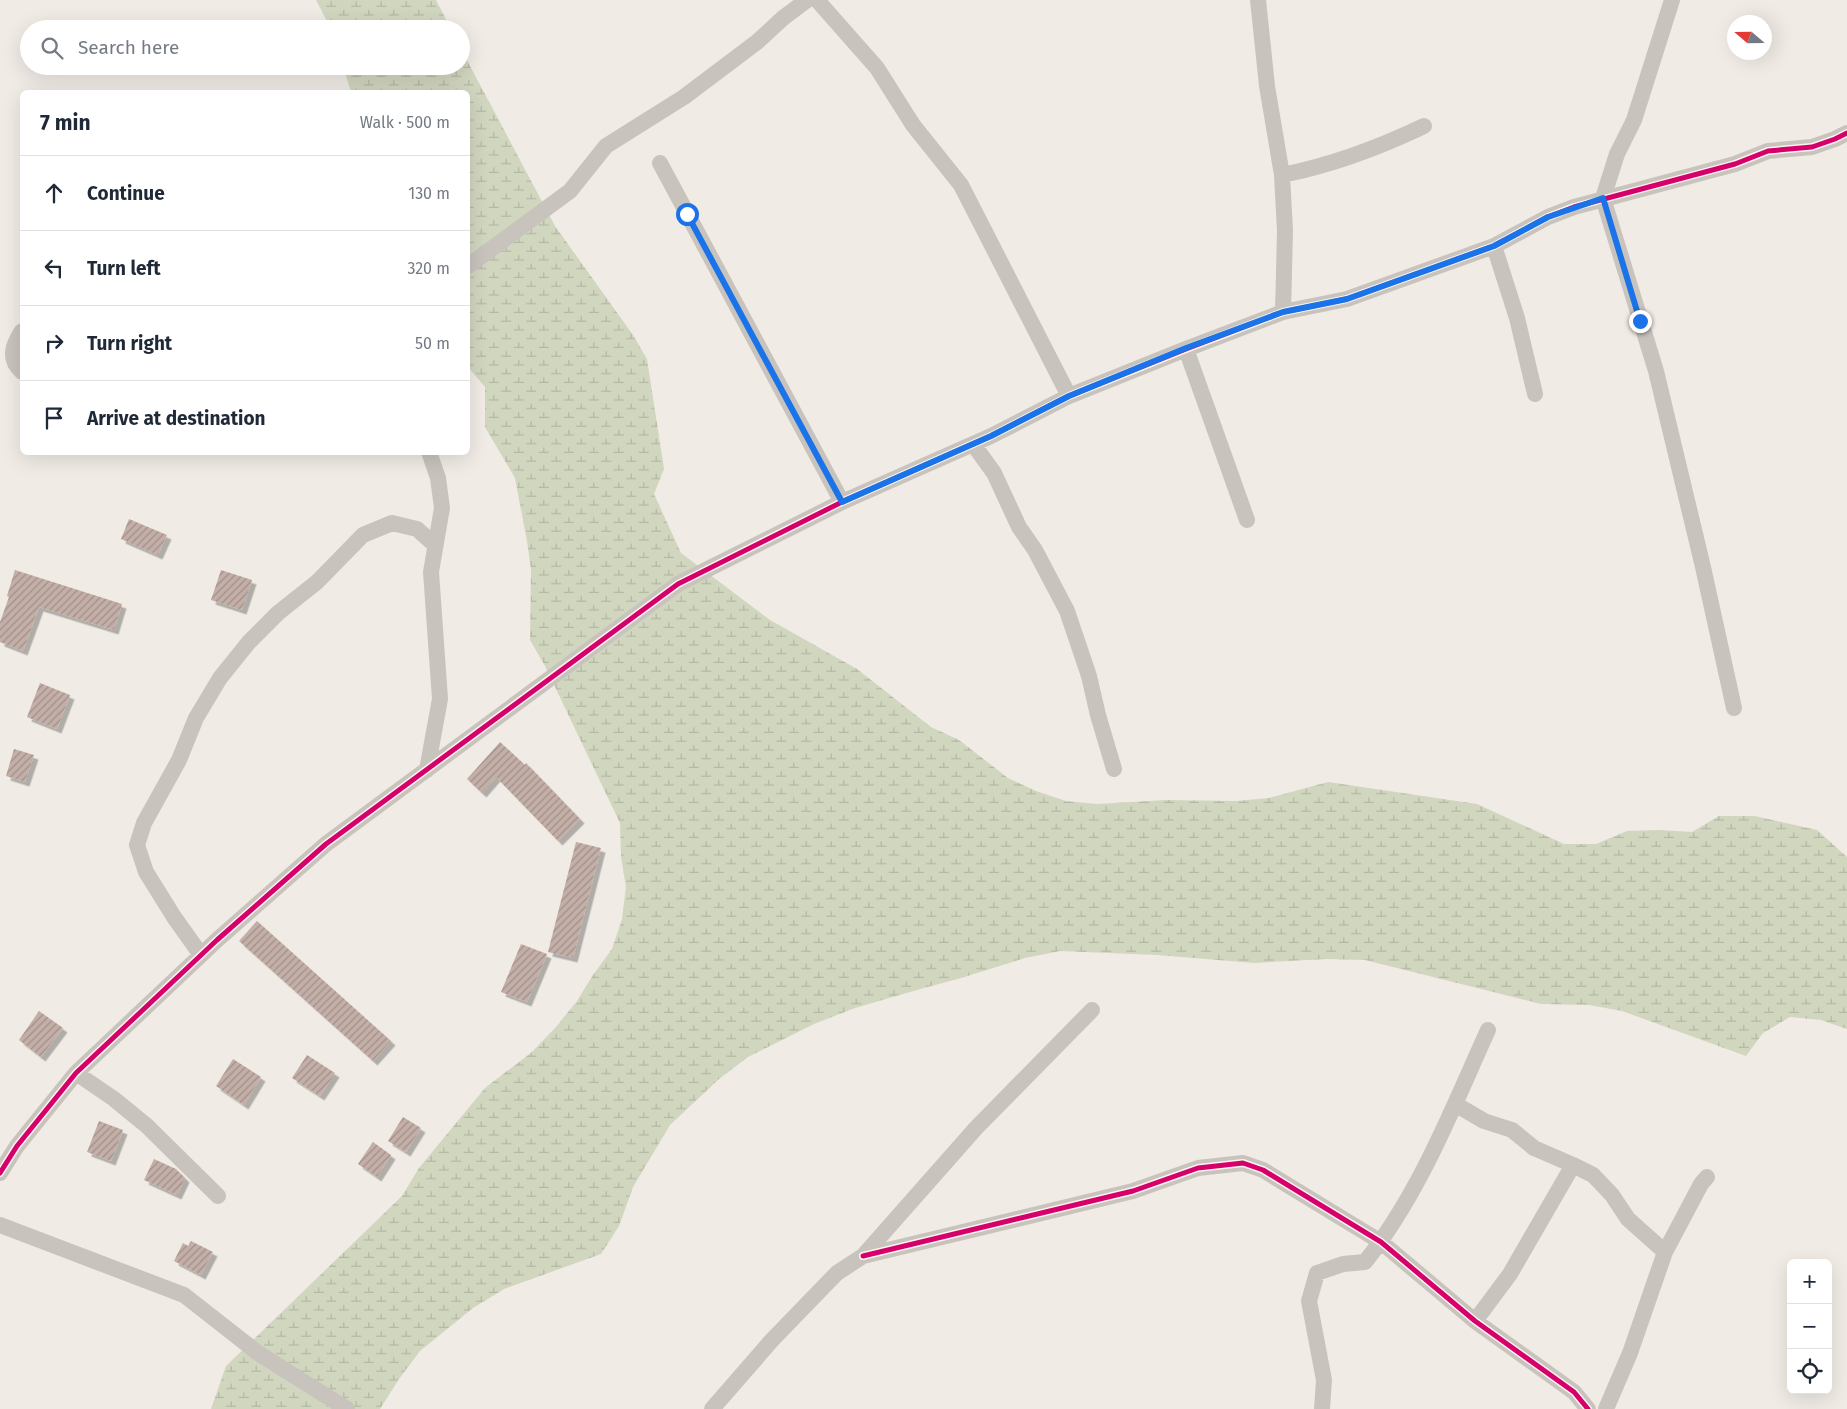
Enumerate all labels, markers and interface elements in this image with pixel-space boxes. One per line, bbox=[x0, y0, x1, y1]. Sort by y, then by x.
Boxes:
north arrow bbox=[1727, 15, 1772, 60]
search box bbox=[20, 20, 470, 75]
icon: search bbox=[38, 34, 66, 62]
text: Search here bbox=[78, 36, 179, 59]
text: 7 min bbox=[40, 110, 91, 136]
text: Walk · 500 m bbox=[360, 113, 450, 132]
icon: ahead bbox=[40, 179, 68, 207]
text: Continue bbox=[87, 182, 165, 205]
text: 130 m bbox=[408, 184, 450, 203]
route start bbox=[676, 203, 699, 226]
icon: left bbox=[40, 254, 68, 282]
text: Turn left bbox=[87, 257, 161, 280]
text: 320 m bbox=[407, 259, 450, 278]
route end bbox=[1629, 310, 1652, 333]
icon: right bbox=[40, 329, 68, 357]
text: Turn right bbox=[87, 332, 172, 355]
text: 50 m bbox=[415, 334, 450, 353]
icon: arrive bbox=[40, 404, 68, 432]
text: Arrive at destination bbox=[87, 407, 266, 430]
map controls bbox=[1787, 1259, 1832, 1394]
button: + bbox=[1787, 1259, 1832, 1304]
button: − bbox=[1787, 1304, 1832, 1349]
button: locate bbox=[1787, 1349, 1832, 1394]

